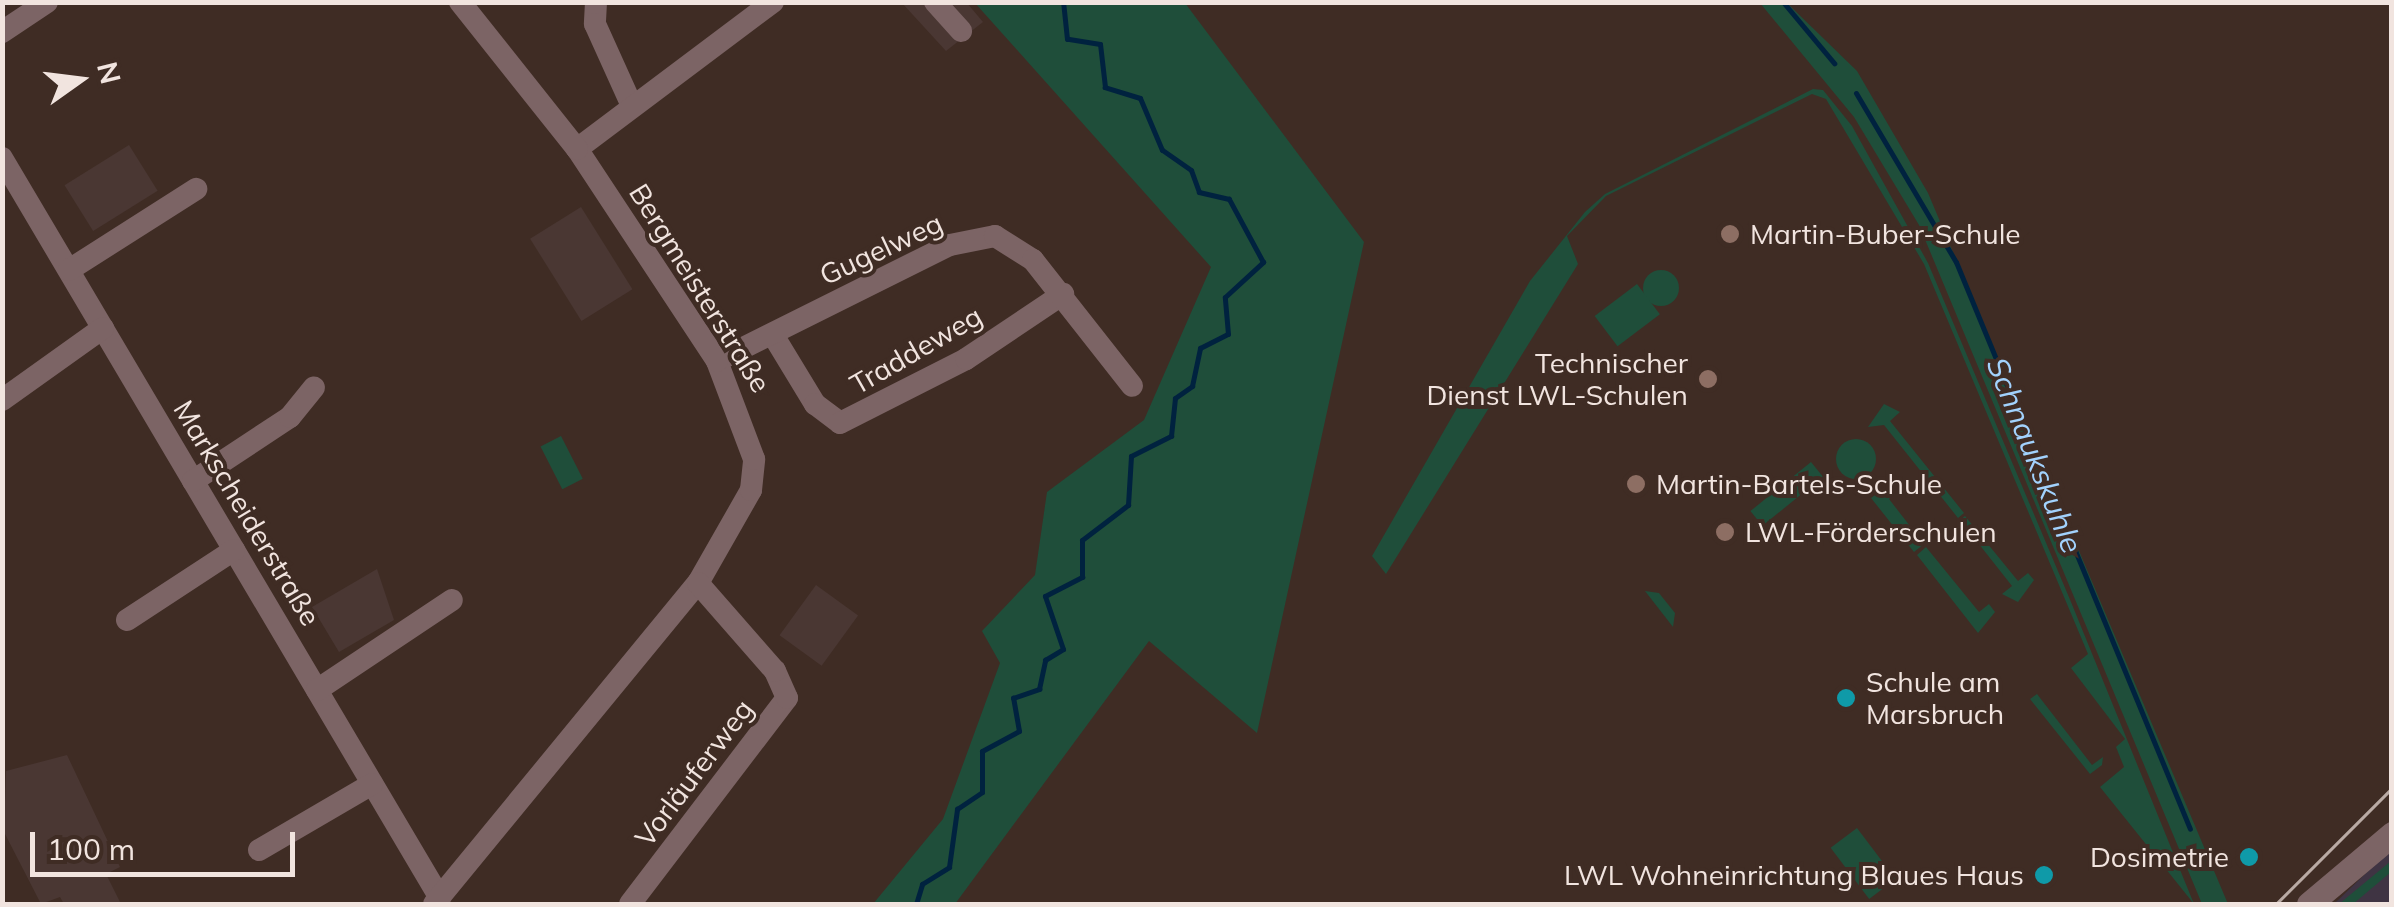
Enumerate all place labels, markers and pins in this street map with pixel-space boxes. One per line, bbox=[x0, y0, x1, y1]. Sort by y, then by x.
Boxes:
place label: Martin-Buber-Schule bbox=[1750, 217, 2021, 251]
marker: Martin-Buber-Schule bbox=[1719, 223, 1741, 245]
place label: Technischer Dienst LWL-Schulen bbox=[1426, 346, 1688, 412]
marker: Technischer Dienst LWL-Schulen bbox=[1697, 368, 1719, 390]
place label: Martin-Bartels-Schule bbox=[1656, 467, 1942, 501]
marker: Martin-Bartels-Schule bbox=[1625, 473, 1647, 495]
place label: LWL-Förderschulen bbox=[1745, 515, 1997, 549]
marker: LWL-Förderschulen bbox=[1714, 521, 1736, 543]
place label: Schule am Marsbruch bbox=[1866, 665, 2004, 731]
marker: Schule am Marsbruch bbox=[1835, 687, 1857, 709]
place label: Dosimetrie bbox=[2090, 840, 2229, 874]
marker: Dosimetrie bbox=[2238, 846, 2260, 868]
place label: LWL Wohneinrichtung Blaues Haus bbox=[1564, 858, 2024, 892]
marker: LWL Wohneinrichtung Blaues Haus bbox=[2033, 864, 2055, 886]

